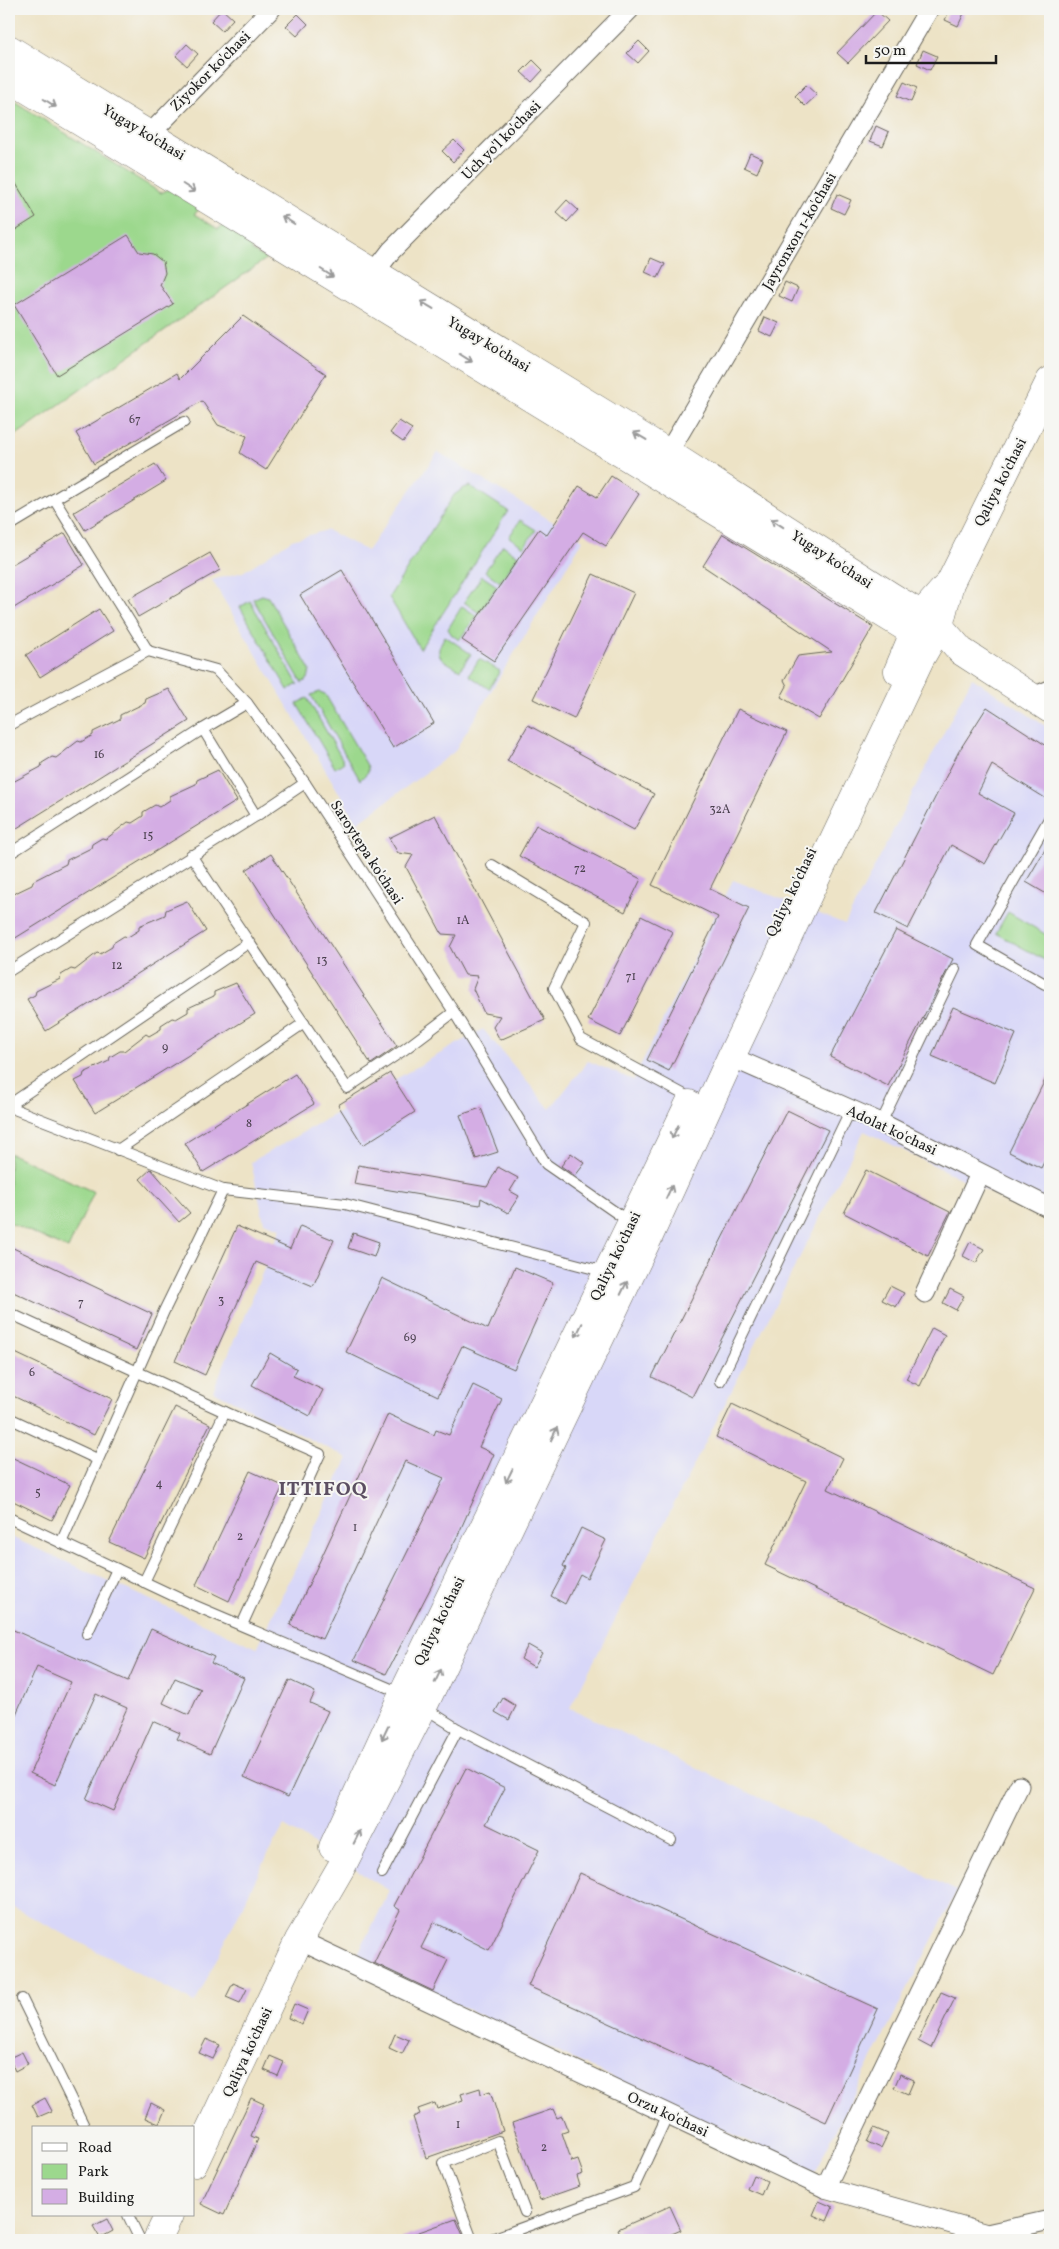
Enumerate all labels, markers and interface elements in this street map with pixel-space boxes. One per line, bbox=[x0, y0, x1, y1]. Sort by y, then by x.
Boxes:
street label: Ziyokor ko'chasi bbox=[166, 27, 256, 117]
scale bar bbox=[866, 32, 996, 64]
text: 50 m bbox=[874, 41, 906, 62]
street label: Uch yo'l ko'chasi bbox=[458, 97, 547, 186]
one-way arrow bbox=[43, 99, 57, 109]
street label: Yugay ko'chasi bbox=[98, 100, 189, 166]
street label: Jayronxon 1-ko'chasi bbox=[758, 169, 843, 295]
one-way arrow bbox=[181, 184, 195, 194]
one-way arrow bbox=[282, 215, 296, 225]
one-way arrow bbox=[320, 269, 334, 279]
one-way arrow bbox=[420, 300, 434, 311]
street label: Yugay ko'chasi bbox=[443, 312, 534, 378]
one-way arrow bbox=[458, 354, 472, 364]
house number: 67 bbox=[129, 412, 141, 428]
one-way arrow bbox=[634, 430, 648, 440]
street label: Qaliya ko'chasi bbox=[970, 435, 1033, 531]
one-way arrow bbox=[770, 518, 784, 529]
street label: Yugay ko'chasi bbox=[786, 526, 876, 595]
house number: 16 bbox=[94, 747, 104, 763]
street label: Saroytepa ko'chasi bbox=[324, 797, 407, 909]
house number: 32А bbox=[709, 802, 731, 818]
house number: 15 bbox=[143, 828, 153, 844]
street label: Qaliya ko'chasi bbox=[762, 844, 823, 941]
house number: 72 bbox=[574, 861, 586, 877]
house number: 1А bbox=[456, 913, 470, 929]
house number: 13 bbox=[317, 953, 327, 969]
house number: 12 bbox=[111, 958, 123, 974]
house number: 71 bbox=[626, 969, 636, 985]
house number: 9 bbox=[162, 1040, 168, 1056]
street label: Adolat ko'chasi bbox=[843, 1101, 940, 1162]
house number: 8 bbox=[246, 1116, 252, 1132]
one-way arrow bbox=[670, 1124, 679, 1139]
one-way arrow bbox=[665, 1185, 674, 1200]
street label: Qaliya ko'chasi bbox=[586, 1208, 647, 1305]
one-way arrow bbox=[620, 1281, 629, 1296]
house number: 3 bbox=[218, 1293, 224, 1309]
house number: 7 bbox=[78, 1295, 84, 1311]
one-way arrow bbox=[574, 1322, 584, 1337]
house number: 69 bbox=[404, 1330, 416, 1346]
house number: 6 bbox=[29, 1365, 35, 1381]
one-way arrow bbox=[549, 1427, 559, 1442]
one-way arrow bbox=[503, 1468, 513, 1483]
house number: 4 bbox=[155, 1476, 163, 1492]
district label: ITTIFOQ bbox=[278, 1476, 368, 1504]
house number: 5 bbox=[35, 1485, 41, 1501]
house number: 1 bbox=[353, 1520, 357, 1536]
house number: 2 bbox=[237, 1529, 243, 1545]
street label: Qaliya ko'chasi bbox=[410, 1573, 471, 1670]
one-way arrow bbox=[433, 1668, 443, 1683]
one-way arrow bbox=[380, 1725, 389, 1740]
one-way arrow bbox=[352, 1829, 362, 1844]
street label: Qaliya ko'chasi bbox=[218, 2004, 278, 2101]
street label: Orzu ko'chasi bbox=[623, 2087, 711, 2143]
house number: 1 bbox=[456, 2117, 460, 2133]
legend bbox=[32, 2126, 195, 2216]
text: Road bbox=[78, 2138, 112, 2159]
house number: 2 bbox=[541, 2140, 547, 2156]
text: Park bbox=[78, 2162, 109, 2183]
text: Building bbox=[78, 2188, 135, 2209]

